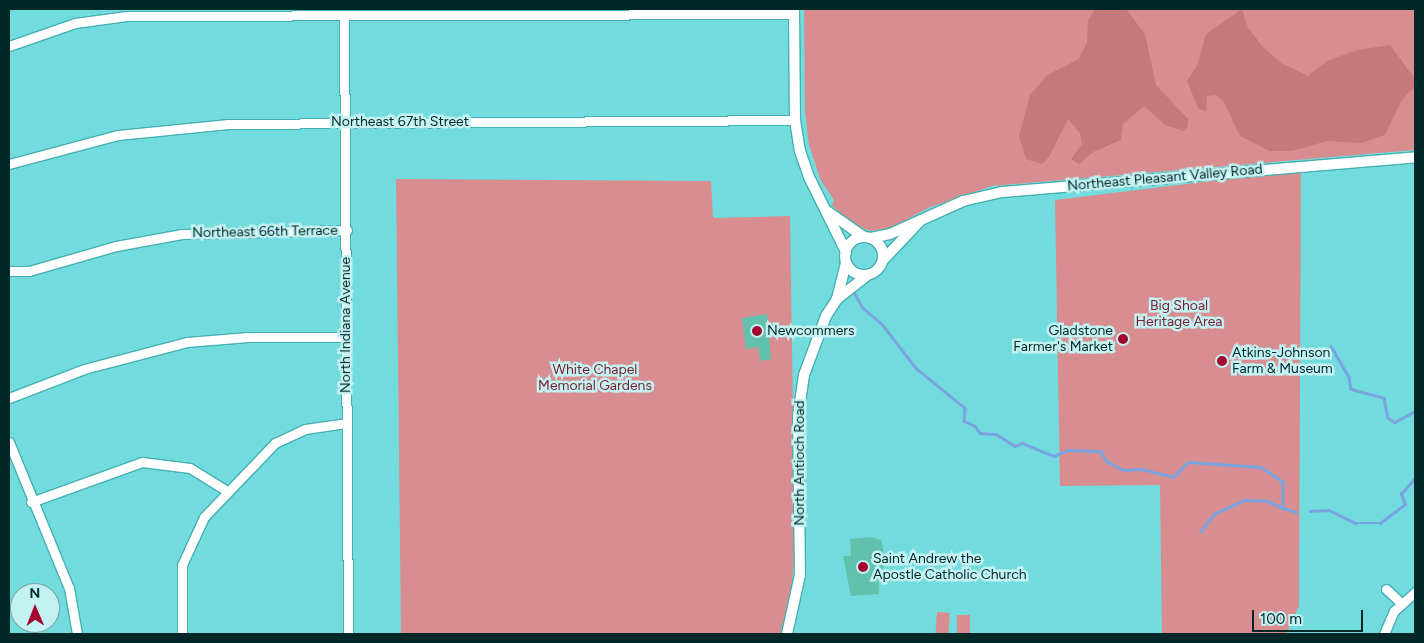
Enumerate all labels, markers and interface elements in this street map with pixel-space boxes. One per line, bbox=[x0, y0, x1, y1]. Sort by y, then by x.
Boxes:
street label: Northeast 67th Street bbox=[331, 114, 469, 130]
street label: Northeast Pleasant Valley Road bbox=[1067, 161, 1263, 195]
street label: Northeast 66th Terrace bbox=[192, 222, 338, 242]
street label: North Indiana Avenue bbox=[338, 257, 354, 393]
park label: Big Shoal Heritage Area bbox=[1136, 298, 1222, 331]
place label: Newcommers bbox=[767, 323, 855, 339]
place label: Gladstone Farmer's Market bbox=[1013, 323, 1113, 356]
marker: Newcommers bbox=[751, 325, 763, 337]
marker: Gladstone Farmer's Market bbox=[1117, 333, 1129, 345]
place label: Atkins-Johnson Farm & Museum bbox=[1232, 345, 1333, 378]
marker: Atkins-Johnson Farm & Museum bbox=[1216, 355, 1228, 367]
park label: White Chapel Memorial Gardens bbox=[538, 362, 652, 394]
street label: North Antioch Road bbox=[792, 400, 808, 526]
place label: Saint Andrew the Apostle Catholic Church bbox=[873, 551, 1027, 584]
marker: Saint Andrew the Apostle Catholic Church bbox=[857, 561, 869, 573]
north arrow bbox=[10, 583, 60, 633]
text: N bbox=[29, 585, 40, 602]
scale bar bbox=[1254, 600, 1365, 632]
text: 100 m bbox=[1260, 610, 1302, 628]

